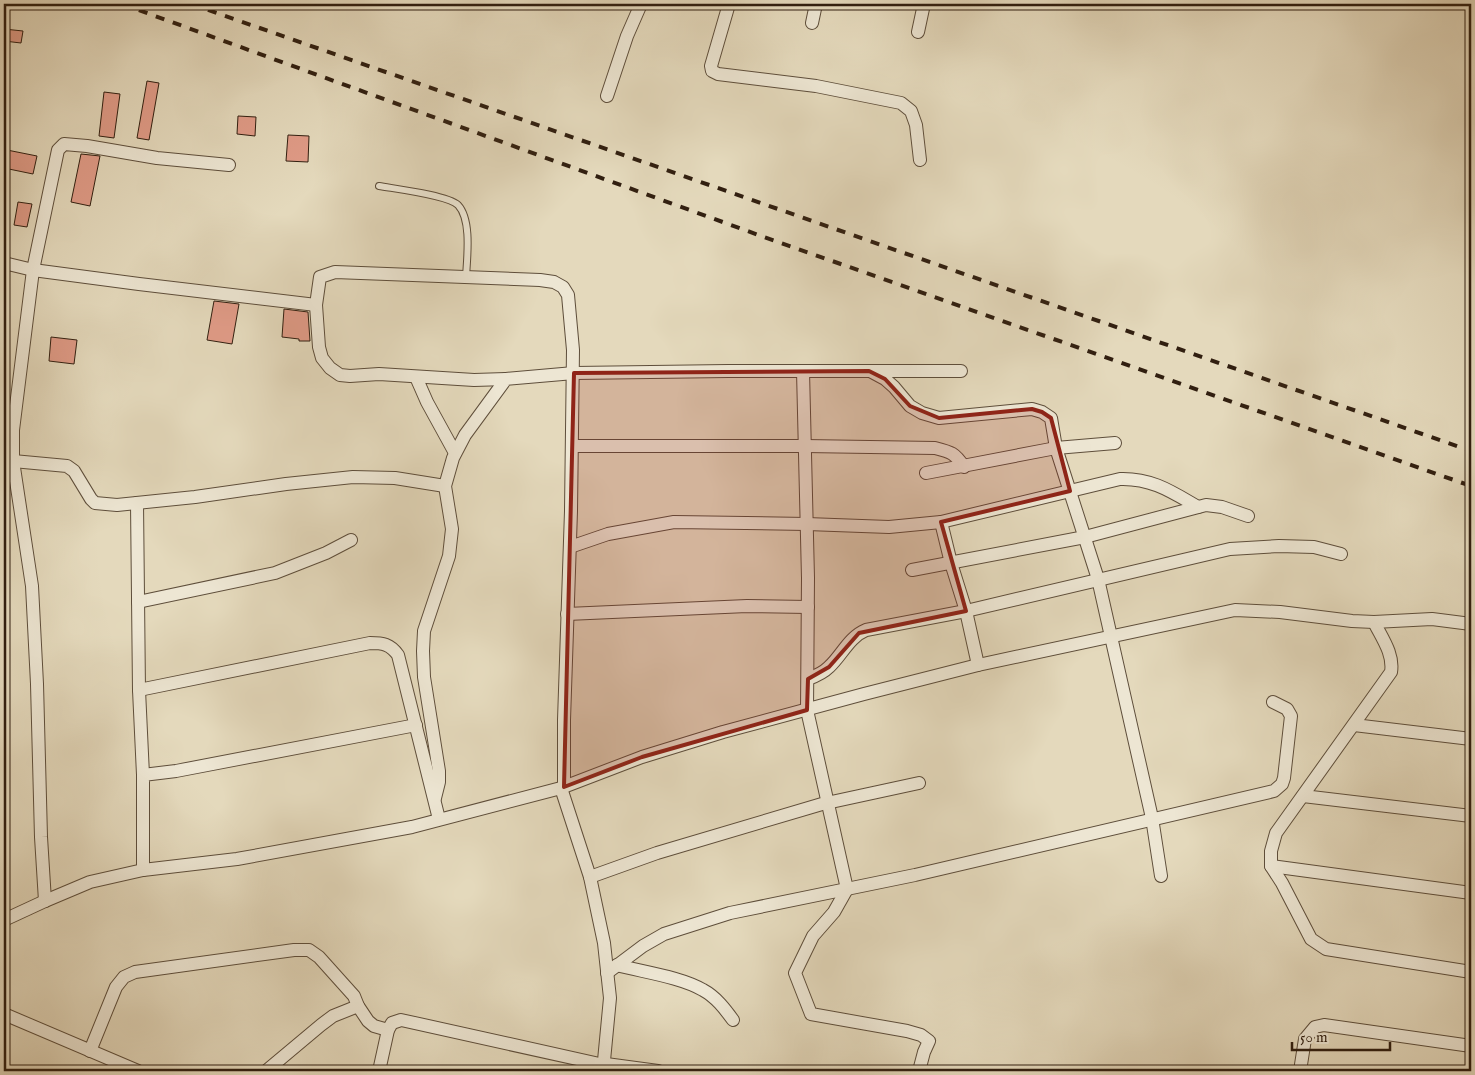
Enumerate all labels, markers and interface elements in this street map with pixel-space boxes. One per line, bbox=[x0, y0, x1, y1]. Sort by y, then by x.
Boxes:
scale bar bbox=[1292, 1020, 1390, 1052]
text: 50 m bbox=[1300, 1028, 1328, 1047]

